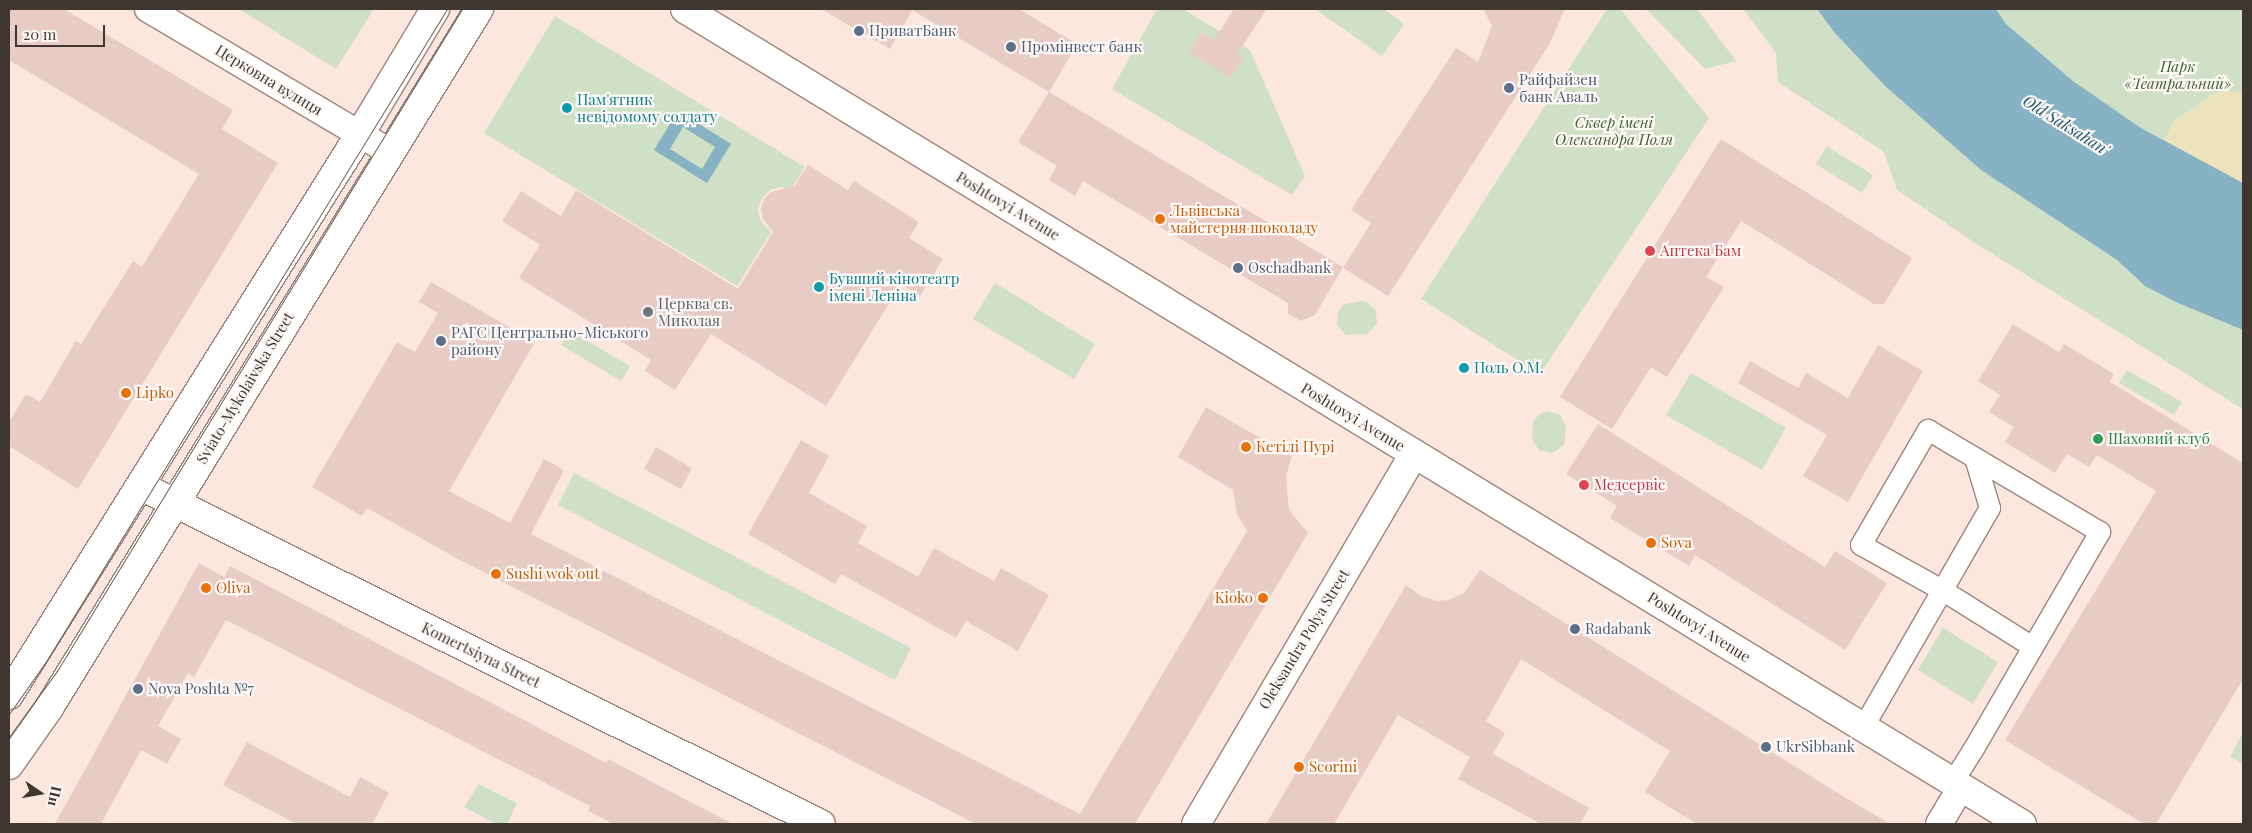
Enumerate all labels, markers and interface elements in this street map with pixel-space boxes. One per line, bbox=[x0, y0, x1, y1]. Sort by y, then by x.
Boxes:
scale bar bbox=[18, 15, 108, 47]
place label: ПриватБанк bbox=[869, 22, 956, 40]
text: 20 m bbox=[23, 24, 56, 44]
marker: ПриватБанк bbox=[853, 25, 865, 37]
place label: Промінвест банк bbox=[1021, 38, 1142, 56]
street label: Церковна вулиця bbox=[212, 41, 326, 119]
marker: Промінвест банк bbox=[1005, 41, 1017, 53]
park label: Парк «Театральний» bbox=[2125, 57, 2231, 92]
place label: Райфайзен банк Аваль bbox=[1519, 70, 1598, 105]
marker: Райфайзен банк Аваль bbox=[1503, 82, 1515, 94]
place label: Пам'ятник невідомому солдату bbox=[577, 90, 717, 125]
water label: Old Saksahan' bbox=[2019, 91, 2113, 159]
marker: Пам'ятник невідомому солдату bbox=[561, 102, 573, 114]
park label: Сквер імені Олександра Поля bbox=[1555, 113, 1673, 148]
street label: Poshtovyi Avenue bbox=[953, 168, 1063, 244]
place label: Львівська майстерня шоколаду bbox=[1170, 201, 1318, 236]
marker: Львівська майстерня шоколаду bbox=[1154, 213, 1166, 225]
place label: Аптека Бам bbox=[1660, 242, 1741, 260]
marker: Аптека Бам bbox=[1644, 245, 1656, 257]
place label: Oschadbank bbox=[1248, 259, 1331, 277]
marker: Oschadbank bbox=[1232, 262, 1244, 274]
place label: Бувший кінотеатр імені Леніна bbox=[829, 269, 960, 304]
marker: Бувший кінотеатр імені Леніна bbox=[813, 281, 825, 293]
place label: Церква св. Миколая bbox=[658, 294, 733, 329]
marker: Церква св. Миколая bbox=[642, 306, 654, 318]
street label: Sviato-Mykolaivska Street bbox=[192, 309, 298, 467]
place label: РАГС Центрально-Міського району bbox=[451, 323, 649, 358]
marker: РАГС Центрально-Міського району bbox=[435, 335, 447, 347]
place label: Поль О.М. bbox=[1474, 359, 1544, 377]
marker: Поль О.М. bbox=[1458, 362, 1470, 374]
street label: Poshtovyi Avenue bbox=[1298, 379, 1408, 455]
place label: Lipko bbox=[136, 384, 174, 402]
marker: Lipko bbox=[120, 387, 132, 399]
place label: Шаховий клуб bbox=[2108, 430, 2210, 448]
marker: Шаховий клуб bbox=[2092, 433, 2104, 445]
place label: Кетілі Пурі bbox=[1256, 438, 1335, 456]
marker: Кетілі Пурі bbox=[1240, 441, 1252, 453]
place label: Медсервіс bbox=[1594, 476, 1665, 494]
marker: Медсервіс bbox=[1578, 479, 1590, 491]
place label: Sova bbox=[1661, 534, 1692, 552]
marker: Sova bbox=[1645, 537, 1657, 549]
place label: Sushi wok out bbox=[506, 565, 600, 583]
street label: Oleksandra Polya Street bbox=[1255, 566, 1353, 712]
marker: Sushi wok out bbox=[490, 568, 502, 580]
place label: Oliva bbox=[216, 579, 250, 597]
marker: Oliva bbox=[200, 582, 212, 594]
street label: Poshtovyi Avenue bbox=[1644, 588, 1754, 666]
place label: Kioko bbox=[1215, 589, 1253, 607]
marker: Kioko bbox=[1257, 592, 1269, 604]
street label: Komertsiyna Street bbox=[419, 618, 543, 692]
place label: Radabank bbox=[1585, 620, 1651, 638]
marker: Radabank bbox=[1569, 623, 1581, 635]
place label: Nova Poshta №7 bbox=[148, 680, 254, 698]
marker: Nova Poshta №7 bbox=[132, 683, 144, 695]
place label: UkrSibbank bbox=[1776, 738, 1855, 756]
marker: UkrSibbank bbox=[1760, 741, 1772, 753]
place label: Scorini bbox=[1309, 758, 1357, 776]
marker: Scorini bbox=[1293, 761, 1305, 773]
north arrow bbox=[15, 768, 65, 818]
text: Пн bbox=[44, 784, 67, 808]

